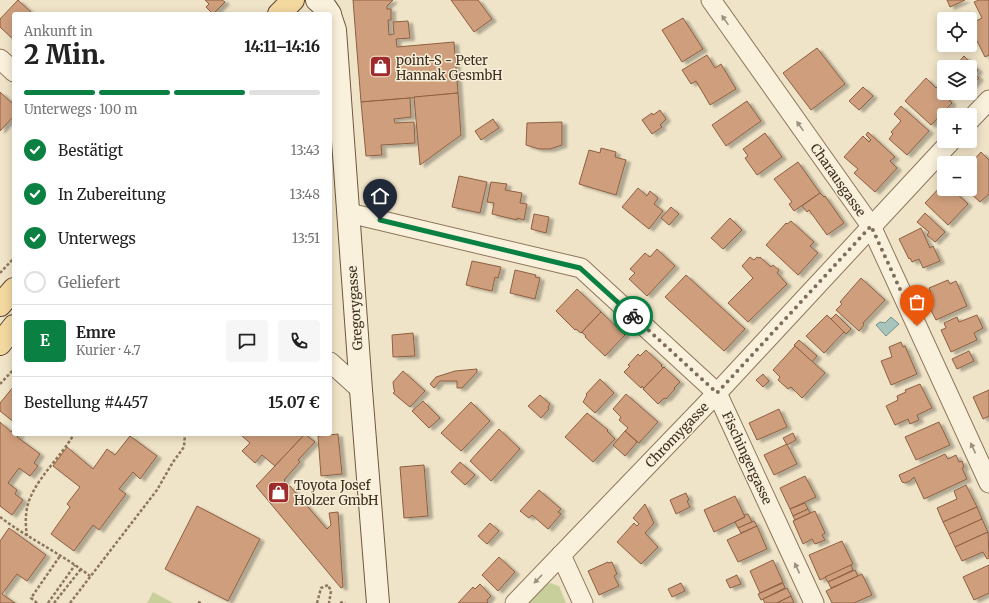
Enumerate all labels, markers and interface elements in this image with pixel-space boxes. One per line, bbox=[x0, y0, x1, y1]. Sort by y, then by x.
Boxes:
map controls bbox=[937, 12, 977, 196]
button: locate bbox=[937, 12, 977, 52]
one-way arrow bbox=[721, 14, 729, 25]
text: Ankunft in bbox=[24, 23, 93, 40]
text: 14:11–14:16 bbox=[244, 37, 320, 56]
text: 2 Min. bbox=[24, 38, 106, 71]
place label: point-S - Peter Hannak GesmbH bbox=[396, 52, 502, 84]
shop icon: point-S - Peter Hannak GesmbH bbox=[368, 54, 394, 80]
button: layers bbox=[937, 60, 977, 100]
text: Unterwegs · 100 m bbox=[24, 101, 137, 118]
button: + bbox=[937, 108, 977, 148]
one-way arrow bbox=[796, 121, 804, 131]
icon: check bbox=[24, 139, 46, 161]
street label: Charausgasse bbox=[807, 140, 870, 220]
text: Bestätigt bbox=[58, 141, 123, 160]
text: 13:43 bbox=[291, 142, 320, 159]
button: − bbox=[937, 156, 977, 196]
pin bbox=[363, 179, 397, 220]
icon: check bbox=[24, 183, 46, 205]
text: In Zubereitung bbox=[58, 185, 166, 204]
icon: home bbox=[369, 185, 391, 207]
text: 13:48 bbox=[289, 186, 320, 203]
icon: check bbox=[24, 227, 46, 249]
text: Unterwegs bbox=[58, 229, 136, 248]
text: 13:51 bbox=[292, 230, 320, 247]
street label: Gregorygasse bbox=[344, 265, 366, 351]
text: Geliefert bbox=[58, 273, 120, 292]
pin bbox=[900, 285, 934, 326]
icon: bag bbox=[906, 291, 928, 313]
courier bbox=[613, 296, 653, 336]
icon: bike bbox=[622, 305, 644, 327]
button: chat bbox=[226, 320, 268, 362]
button: phone bbox=[278, 320, 320, 362]
text: Emre bbox=[76, 323, 116, 342]
text: E bbox=[40, 331, 50, 350]
text: Kurier · 4.7 bbox=[76, 342, 141, 359]
text: Bestellung #4457 bbox=[24, 393, 148, 412]
text: 15.07 € bbox=[268, 393, 320, 412]
street label: Chromygasse bbox=[642, 399, 713, 471]
street label: Fischingergasse bbox=[718, 409, 776, 507]
one-way arrow bbox=[970, 442, 976, 453]
place label: Toyota Josef Holzer GmbH bbox=[294, 477, 379, 509]
shop icon: Toyota Josef Holzer GmbH bbox=[266, 479, 292, 505]
one-way arrow bbox=[794, 562, 800, 573]
one-way arrow bbox=[533, 574, 543, 584]

